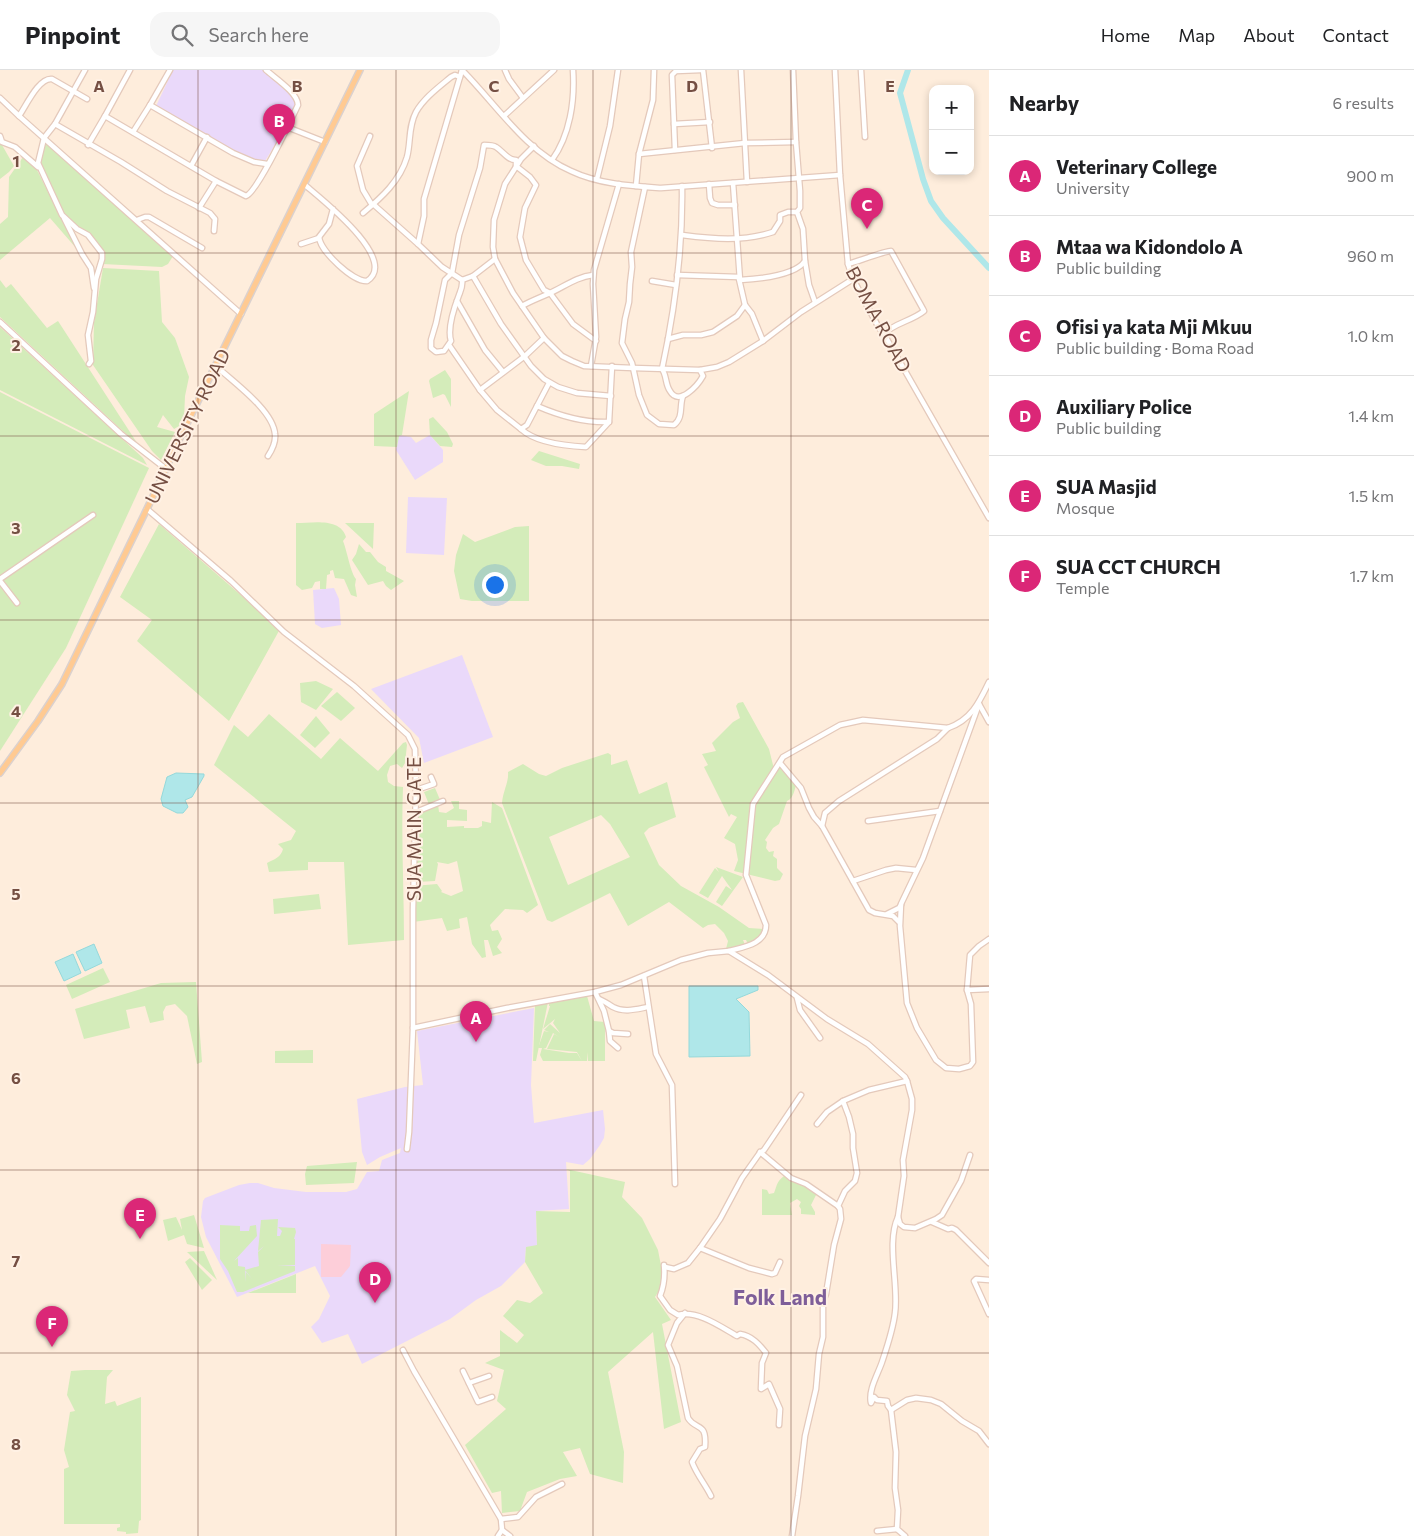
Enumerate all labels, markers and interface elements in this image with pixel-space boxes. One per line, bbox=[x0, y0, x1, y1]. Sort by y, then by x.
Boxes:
search box bbox=[150, 12, 500, 57]
text: Pinpoint bbox=[25, 20, 120, 49]
icon: search bbox=[168, 21, 196, 49]
text: Search here bbox=[208, 23, 309, 46]
text: Home bbox=[1101, 24, 1150, 46]
text: Map bbox=[1178, 24, 1215, 46]
text: About bbox=[1243, 24, 1295, 46]
text: Contact bbox=[1323, 24, 1389, 46]
text: A bbox=[93, 76, 105, 95]
text: B bbox=[292, 76, 303, 95]
text: C bbox=[489, 76, 500, 95]
text: D bbox=[686, 76, 698, 95]
text: E bbox=[885, 76, 895, 95]
map controls bbox=[929, 85, 974, 175]
button: + bbox=[929, 85, 974, 130]
text: Nearby bbox=[1009, 90, 1079, 115]
text: 6 results bbox=[1333, 93, 1394, 112]
pin: B bbox=[263, 104, 295, 145]
button: − bbox=[929, 130, 974, 175]
text: 1 bbox=[12, 151, 20, 170]
text: Veterinary College bbox=[1056, 155, 1217, 178]
text: A bbox=[1019, 166, 1031, 185]
text: 900 m bbox=[1346, 166, 1394, 185]
text: University bbox=[1056, 178, 1130, 197]
pin: C bbox=[851, 188, 883, 229]
text: Mtaa wa Kidondolo A bbox=[1056, 235, 1243, 258]
text: B bbox=[1020, 246, 1030, 265]
text: 960 m bbox=[1347, 246, 1394, 265]
text: Public building bbox=[1056, 258, 1161, 277]
street label: BOMA ROAD bbox=[841, 262, 917, 376]
text: Ofisi ya kata Mji Mkuu bbox=[1056, 315, 1252, 338]
text: C bbox=[1020, 326, 1030, 345]
text: 1.0 km bbox=[1348, 326, 1394, 345]
text: 2 bbox=[11, 335, 21, 354]
text: Public building · Boma Road bbox=[1056, 338, 1254, 357]
street label: UNIVERSITY ROAD bbox=[139, 345, 235, 507]
text: Auxiliary Police bbox=[1056, 395, 1192, 418]
text: D bbox=[1019, 406, 1031, 425]
text: 1.4 km bbox=[1348, 406, 1394, 425]
text: Public building bbox=[1056, 418, 1161, 437]
text: SUA Masjid bbox=[1056, 475, 1157, 498]
text: E bbox=[1020, 486, 1030, 505]
text: 1.5 km bbox=[1348, 486, 1394, 505]
text: Mosque bbox=[1056, 498, 1115, 517]
text: 3 bbox=[11, 518, 21, 537]
text: SUA CCT CHURCH bbox=[1056, 555, 1221, 578]
text: F bbox=[1020, 566, 1030, 585]
text: 1.7 km bbox=[1349, 566, 1394, 585]
your location bbox=[482, 572, 508, 598]
text: Temple bbox=[1056, 578, 1109, 597]
text: 4 bbox=[11, 701, 21, 720]
street label: SUA MAIN GATE bbox=[402, 757, 425, 901]
text: 5 bbox=[11, 884, 21, 903]
pin: A bbox=[460, 1001, 492, 1042]
text: 6 bbox=[11, 1068, 21, 1087]
pin: E bbox=[124, 1198, 156, 1239]
text: 7 bbox=[12, 1251, 21, 1270]
pin: D bbox=[359, 1262, 391, 1303]
district label: Folk Land bbox=[733, 1284, 827, 1309]
pin: F bbox=[36, 1306, 68, 1347]
text: 8 bbox=[11, 1434, 21, 1453]

